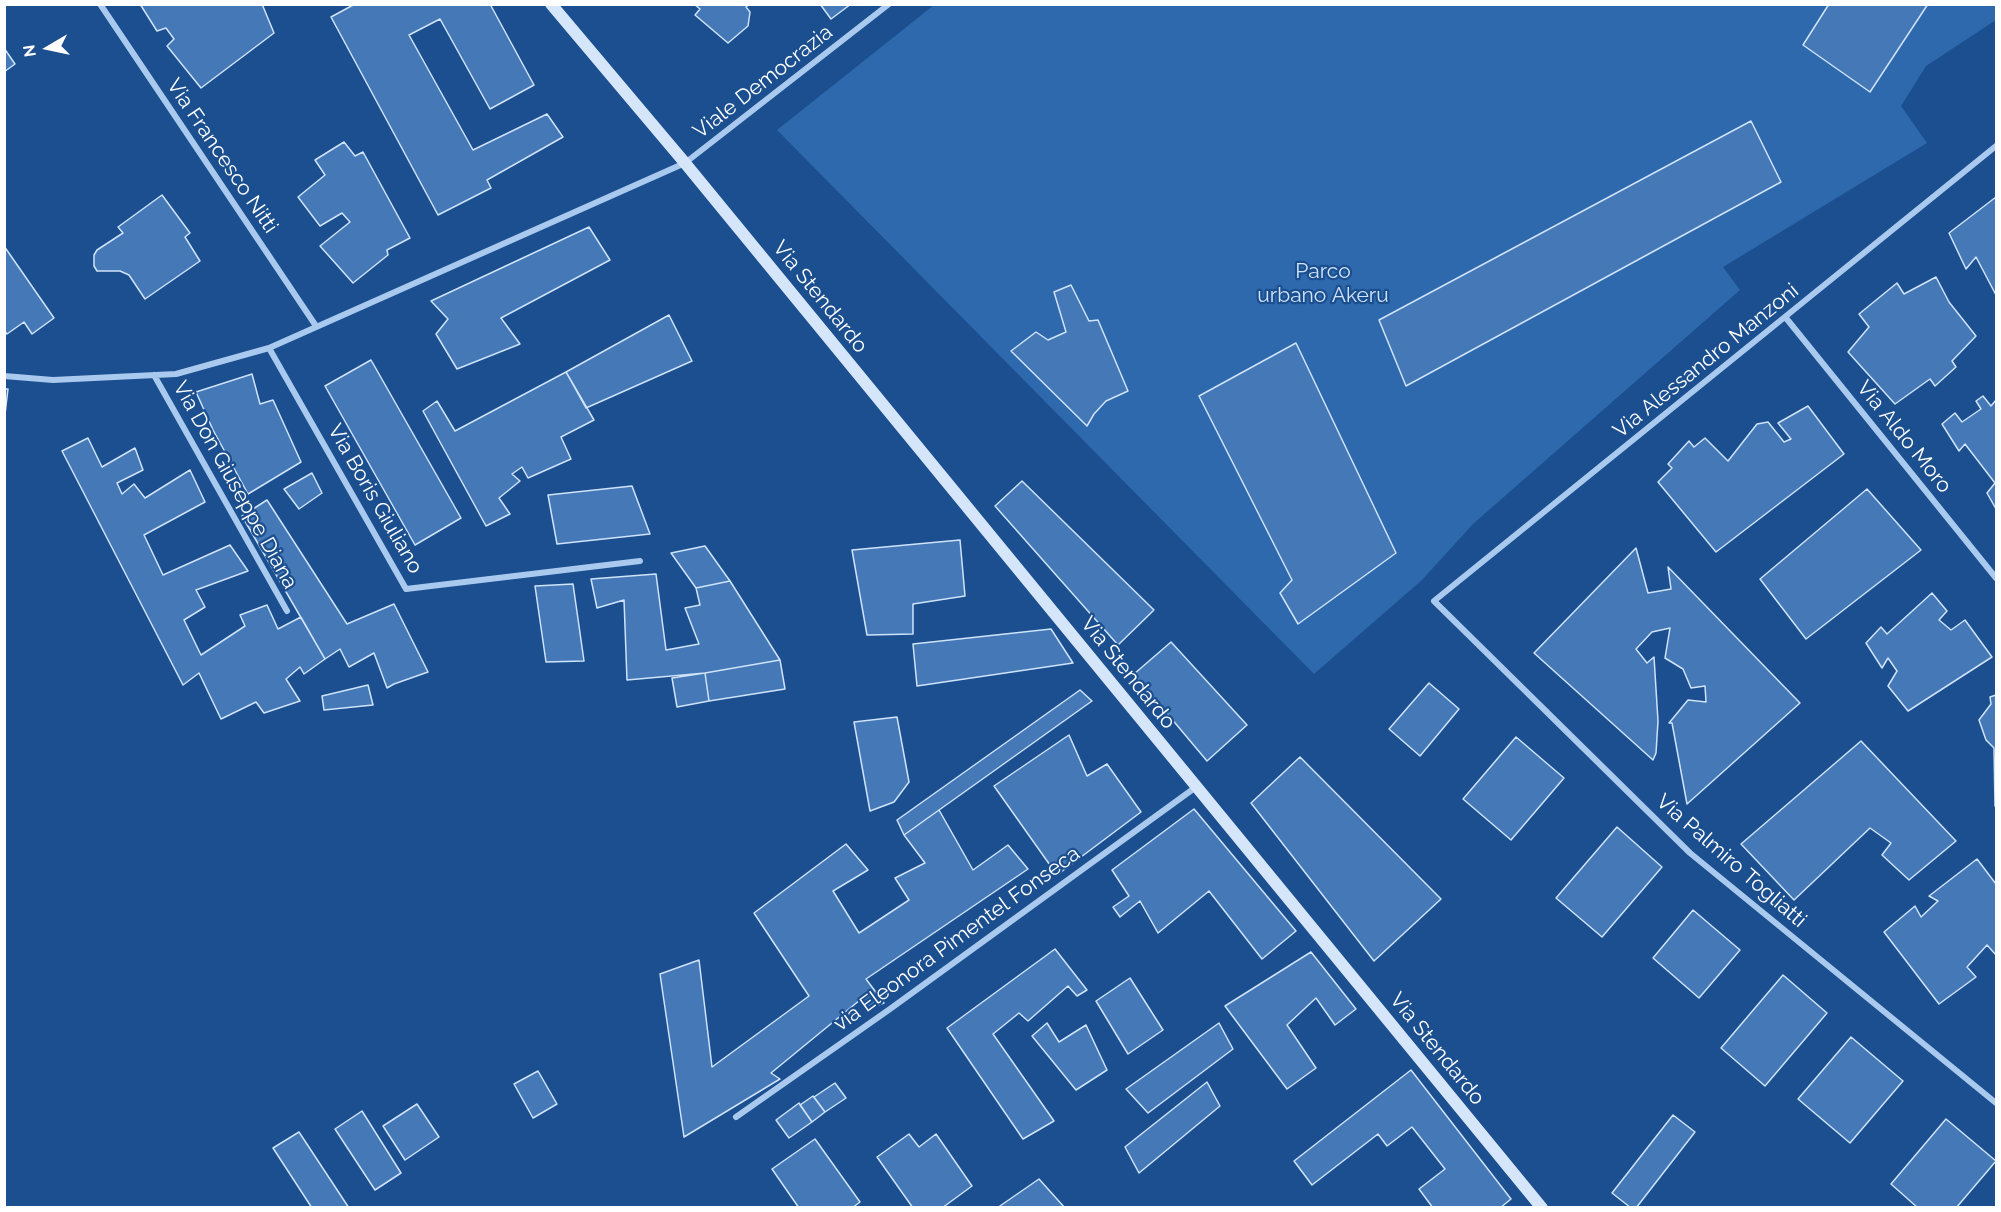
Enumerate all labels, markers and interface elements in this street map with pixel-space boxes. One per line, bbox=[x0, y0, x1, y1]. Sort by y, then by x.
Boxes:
north arrow bbox=[18, 18, 78, 78]
street label: Viale Democrazia bbox=[688, 20, 838, 144]
text: N bbox=[19, 43, 40, 58]
street label: Via Francesco Nitti bbox=[161, 74, 283, 238]
street label: Via Stendardo bbox=[767, 236, 873, 358]
park label: Parco urbano Akeru bbox=[1257, 259, 1389, 309]
street label: Via Alessandro Manzoni bbox=[1608, 278, 1804, 444]
street label: Via Aldo Moro bbox=[1851, 376, 1957, 498]
street label: Via Don Giuseppe Diana bbox=[167, 377, 303, 593]
street label: Via Boris Giuliano bbox=[322, 420, 428, 578]
street label: Via Stendardo bbox=[1075, 612, 1181, 734]
street label: Via Palmiro Togliatti bbox=[1651, 789, 1811, 933]
street label: via Eleonora Pimentel Fonseca bbox=[829, 841, 1085, 1037]
street label: Via Stendardo bbox=[1384, 988, 1490, 1110]

